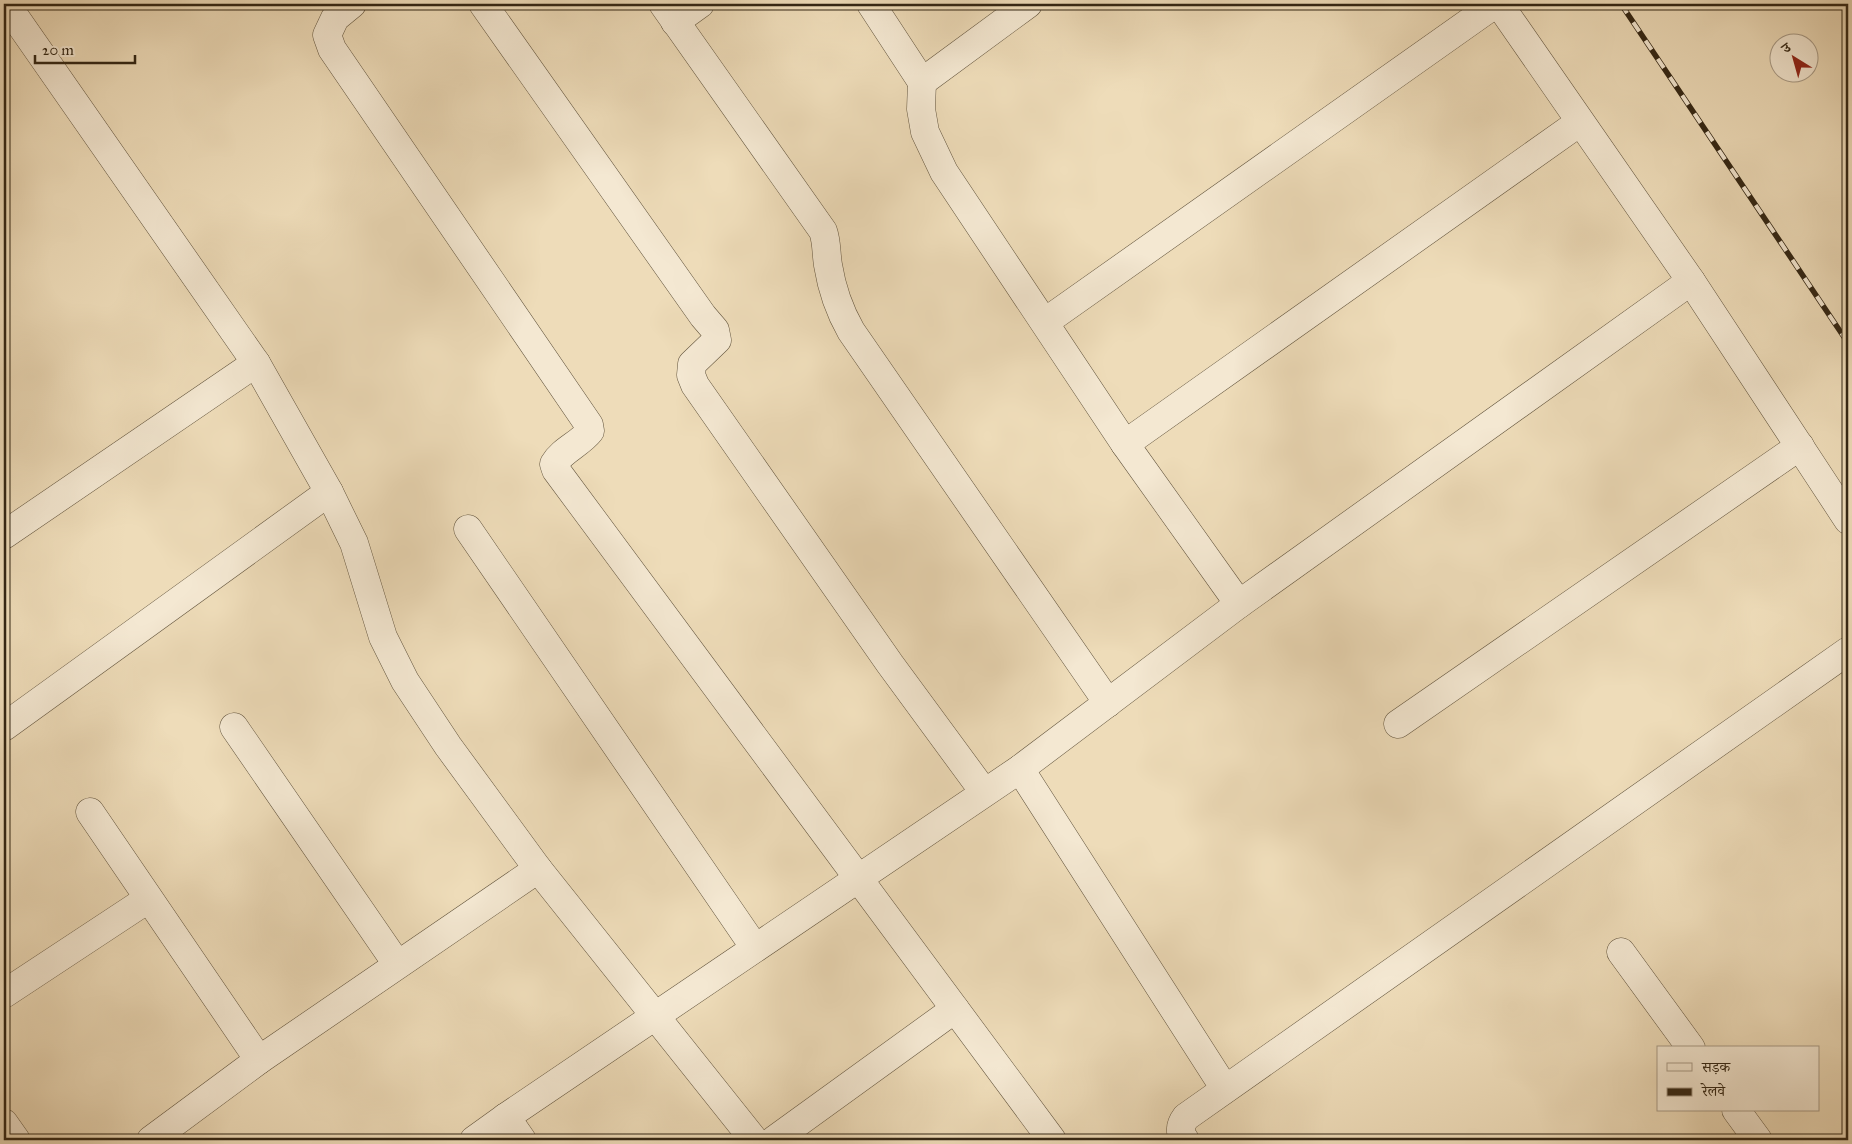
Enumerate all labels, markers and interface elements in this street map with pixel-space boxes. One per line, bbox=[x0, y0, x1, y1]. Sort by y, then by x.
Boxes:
scale bar bbox=[35, 32, 135, 64]
north arrow bbox=[1770, 32, 1820, 82]
text: उ bbox=[1778, 39, 1795, 58]
text: 20 m bbox=[42, 41, 74, 59]
legend bbox=[1657, 1046, 1820, 1112]
text: सड़क bbox=[1701, 1058, 1731, 1076]
text: रेलवे bbox=[1700, 1082, 1726, 1100]

